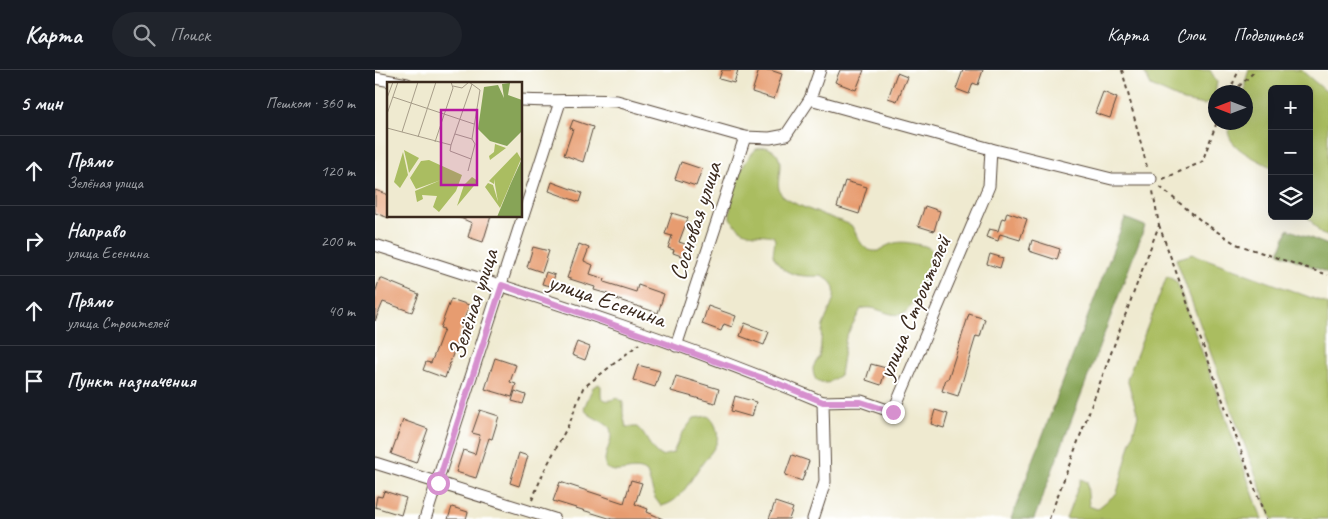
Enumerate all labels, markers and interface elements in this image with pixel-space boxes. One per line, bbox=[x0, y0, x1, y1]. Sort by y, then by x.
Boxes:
search box bbox=[112, 12, 462, 57]
text: Карта bbox=[25, 20, 82, 50]
icon: search bbox=[130, 21, 158, 49]
text: Поиск bbox=[170, 23, 210, 47]
text: Карта bbox=[1107, 24, 1148, 46]
text: Слои bbox=[1176, 24, 1205, 46]
text: Поделиться bbox=[1233, 24, 1303, 46]
inset map bbox=[387, 82, 523, 218]
north arrow bbox=[1208, 85, 1253, 130]
map controls bbox=[1268, 85, 1313, 220]
button: + bbox=[1268, 85, 1313, 130]
text: 5 мин bbox=[20, 90, 62, 116]
text: Пешком · 360 m bbox=[266, 93, 355, 113]
button: − bbox=[1268, 130, 1313, 175]
text: Прямо bbox=[67, 149, 112, 173]
icon: ahead bbox=[20, 157, 48, 185]
street label: Сосновая улица bbox=[662, 157, 729, 284]
text: 120 m bbox=[321, 161, 355, 181]
text: Зелёная улица bbox=[67, 173, 143, 193]
button: layers bbox=[1268, 175, 1313, 220]
text: Направо bbox=[67, 219, 125, 243]
icon: right bbox=[20, 227, 48, 255]
street label: улица Строителей bbox=[870, 229, 958, 385]
text: 200 m bbox=[321, 231, 355, 251]
text: улица Есенина bbox=[67, 243, 148, 263]
street label: Зелёная улица bbox=[441, 244, 505, 363]
street label: улица Есенина bbox=[543, 265, 672, 335]
text: Прямо bbox=[67, 289, 112, 313]
icon: ahead bbox=[20, 297, 48, 325]
text: 40 m bbox=[328, 301, 355, 321]
text: улица Строителей bbox=[67, 313, 169, 333]
icon: arrive bbox=[20, 367, 48, 395]
text: Пункт назначения bbox=[67, 369, 196, 393]
route end bbox=[882, 401, 905, 424]
route start bbox=[427, 472, 450, 495]

